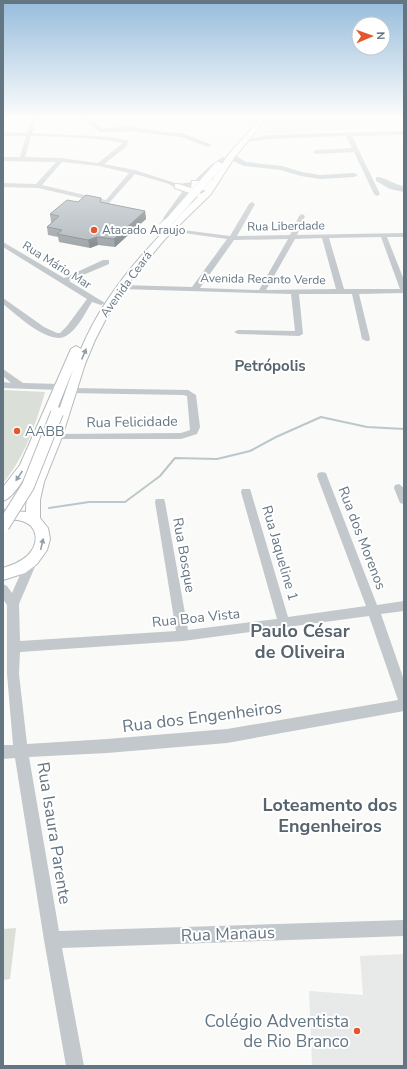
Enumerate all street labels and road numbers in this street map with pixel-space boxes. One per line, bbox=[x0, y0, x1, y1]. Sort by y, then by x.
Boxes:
street label: Rua Liberdade bbox=[247, 217, 325, 235]
street label: Rua Mário Mar bbox=[19, 237, 95, 293]
street label: Avenida Ceará bbox=[97, 248, 155, 320]
street label: Avenida Recanto Verde bbox=[200, 270, 326, 288]
street label: Rua Felicidade bbox=[86, 412, 178, 432]
street label: Rua dos Morenos bbox=[334, 484, 391, 593]
street label: Rua Jaqueline 1 bbox=[257, 503, 303, 603]
street label: Rua Bosque bbox=[168, 516, 200, 594]
street label: Rua Boa Vista bbox=[151, 604, 241, 632]
street label: Rua dos Engenheiros bbox=[121, 696, 283, 738]
street label: Rua Isaura Parente bbox=[31, 760, 77, 906]
street label: Rua Manaus bbox=[181, 921, 275, 947]

